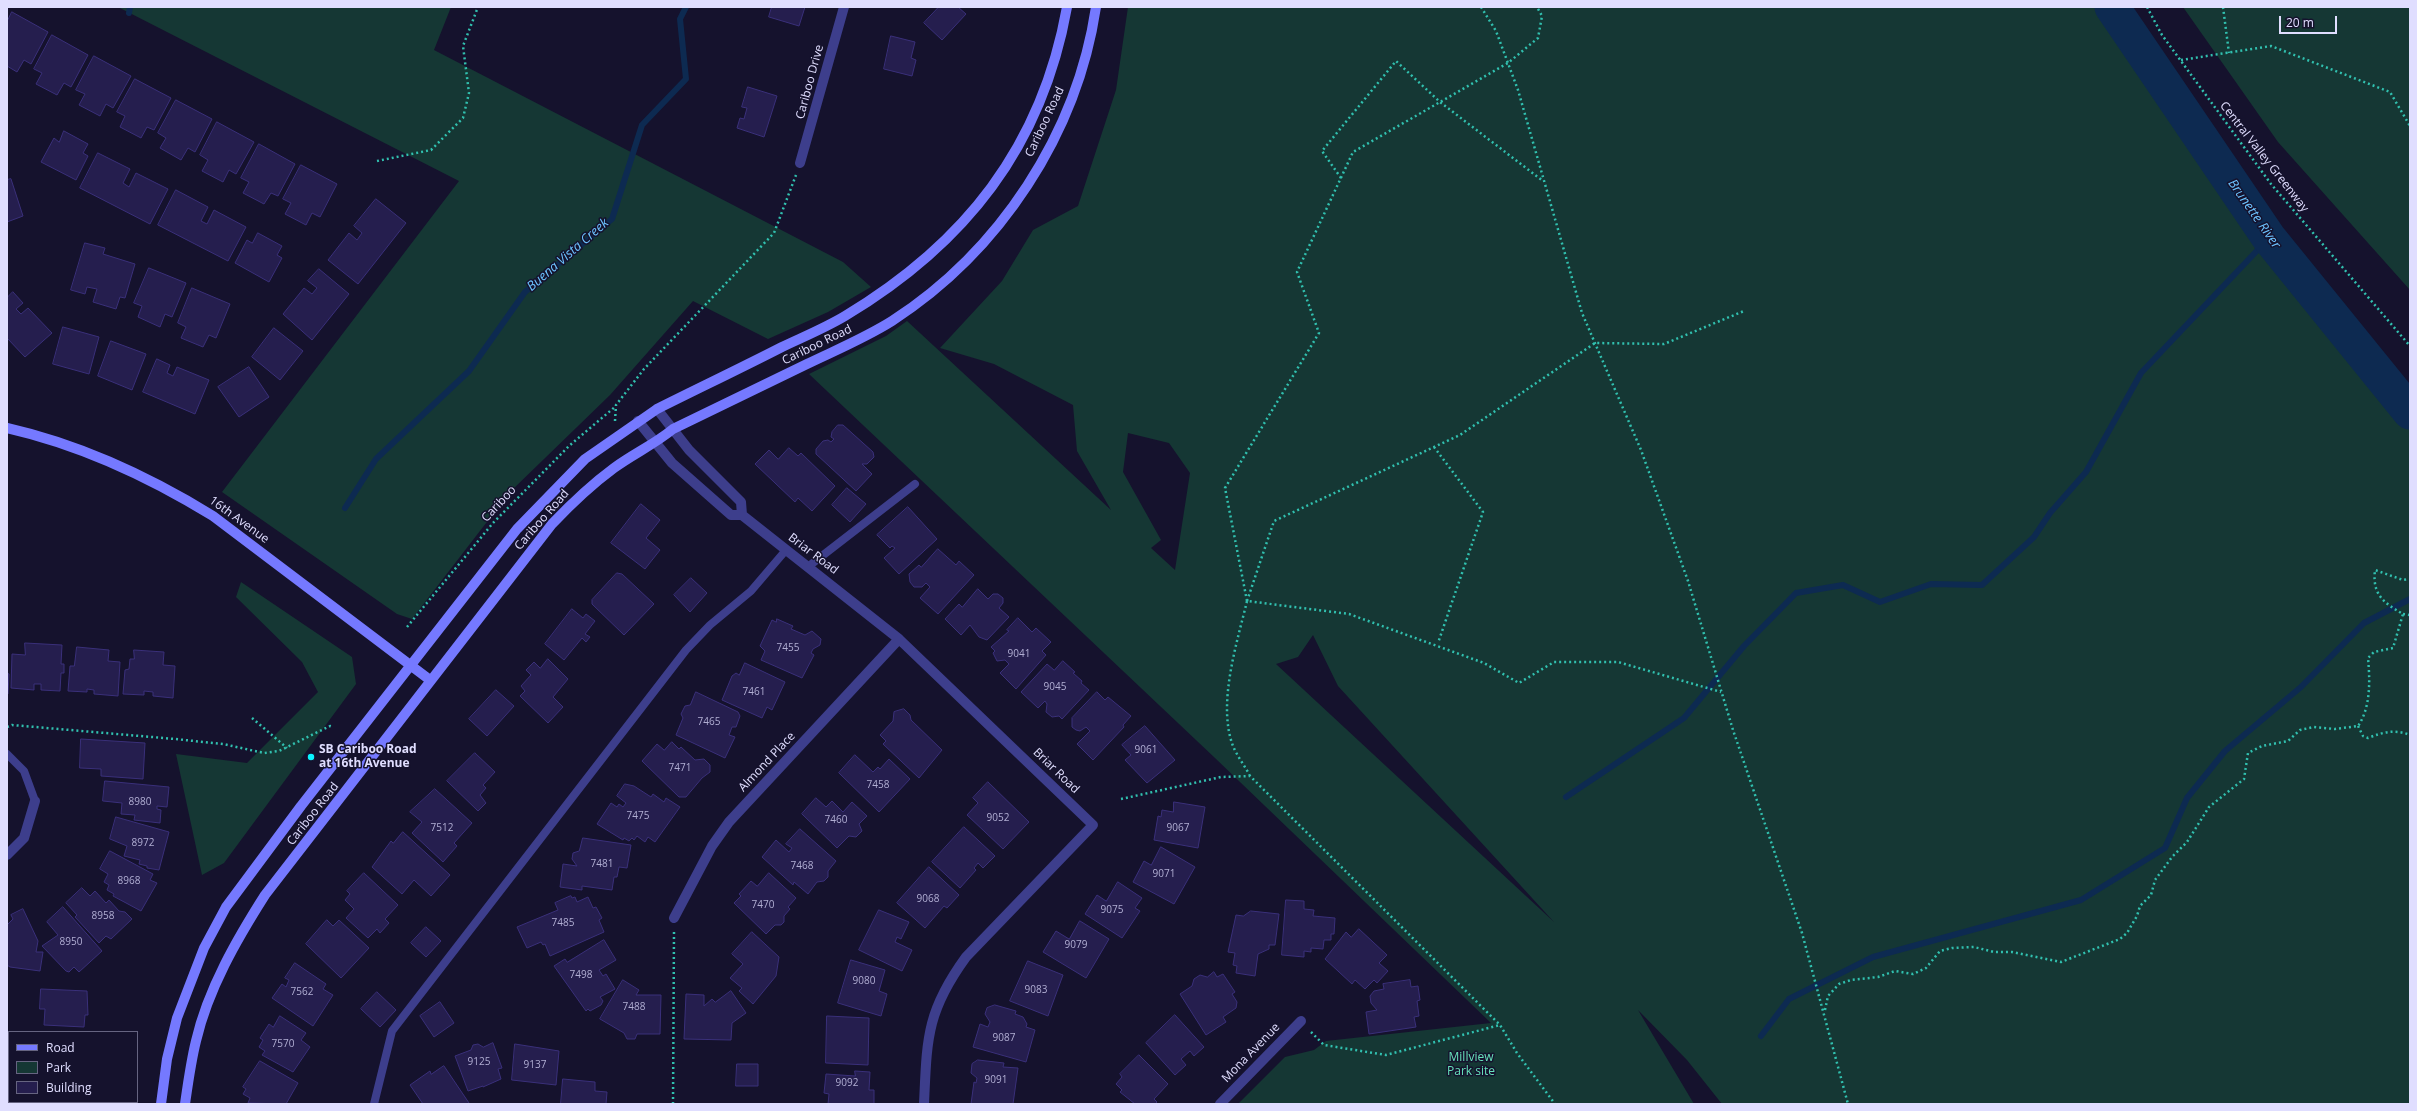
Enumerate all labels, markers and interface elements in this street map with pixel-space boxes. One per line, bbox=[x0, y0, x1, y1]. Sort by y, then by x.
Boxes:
scale bar bbox=[2281, 8, 2339, 34]
text: 20 m bbox=[2286, 14, 2314, 31]
street label: Cariboo Drive bbox=[793, 43, 827, 121]
street label: Cariboo Road bbox=[1022, 85, 1068, 159]
street label: Central Valley Greenway bbox=[2217, 99, 2311, 215]
water label: Brunette River bbox=[2224, 176, 2284, 252]
water label: Buena Vista Creek bbox=[524, 215, 612, 295]
street label: Cariboo Road bbox=[780, 322, 854, 368]
street label: Cariboo bbox=[479, 483, 519, 525]
street label: Cariboo Road bbox=[512, 487, 572, 553]
street label: 16th Avenue bbox=[206, 494, 272, 546]
street label: Briar Road bbox=[785, 530, 841, 578]
house number: 7455 bbox=[777, 642, 799, 654]
house number: 9041 bbox=[1008, 648, 1030, 660]
house number: 9045 bbox=[1044, 681, 1066, 693]
house number: 7461 bbox=[743, 686, 765, 698]
house number: 7465 bbox=[698, 716, 720, 728]
street label: Almond Place bbox=[736, 729, 798, 795]
place label: SB Cariboo Road at 16th Avenue bbox=[319, 743, 417, 771]
house number: 9061 bbox=[1135, 744, 1157, 756]
street label: Briar Road bbox=[1030, 745, 1082, 797]
marker: SB Cariboo Road at 16th Avenue bbox=[306, 752, 316, 762]
house number: 7471 bbox=[669, 762, 691, 774]
house number: 7458 bbox=[867, 779, 889, 791]
street label: Cariboo Road bbox=[284, 780, 342, 848]
house number: 8980 bbox=[129, 796, 151, 808]
house number: 7475 bbox=[627, 810, 649, 822]
house number: 9052 bbox=[987, 812, 1009, 824]
house number: 7460 bbox=[825, 814, 847, 826]
house number: 7512 bbox=[431, 822, 453, 834]
house number: 9067 bbox=[1167, 822, 1189, 834]
house number: 8972 bbox=[132, 837, 154, 849]
house number: 7481 bbox=[591, 858, 613, 870]
house number: 7468 bbox=[791, 860, 813, 872]
house number: 9071 bbox=[1153, 868, 1175, 880]
house number: 8968 bbox=[118, 875, 140, 887]
house number: 9068 bbox=[917, 893, 939, 905]
house number: 7470 bbox=[752, 899, 774, 911]
house number: 9075 bbox=[1101, 904, 1123, 916]
house number: 8958 bbox=[92, 910, 114, 922]
house number: 7485 bbox=[552, 917, 574, 929]
house number: 8950 bbox=[60, 936, 82, 948]
house number: 9079 bbox=[1065, 939, 1087, 951]
house number: 7498 bbox=[570, 969, 592, 981]
house number: 9080 bbox=[853, 975, 875, 987]
house number: 9083 bbox=[1025, 984, 1047, 996]
house number: 7562 bbox=[291, 986, 313, 998]
house number: 7488 bbox=[623, 1001, 645, 1013]
street label: Mona Avenue bbox=[1219, 1020, 1283, 1086]
legend bbox=[8, 1031, 138, 1103]
house number: 9087 bbox=[993, 1032, 1015, 1044]
house number: 7570 bbox=[272, 1038, 294, 1050]
text: Road bbox=[46, 1039, 75, 1056]
park label: Millview Park site bbox=[1447, 1051, 1495, 1079]
house number: 9125 bbox=[468, 1056, 490, 1068]
text: Park bbox=[46, 1059, 71, 1076]
house number: 9137 bbox=[524, 1059, 546, 1071]
house number: 9091 bbox=[985, 1074, 1007, 1086]
house number: 9092 bbox=[836, 1077, 858, 1089]
text: Building bbox=[46, 1079, 91, 1096]

